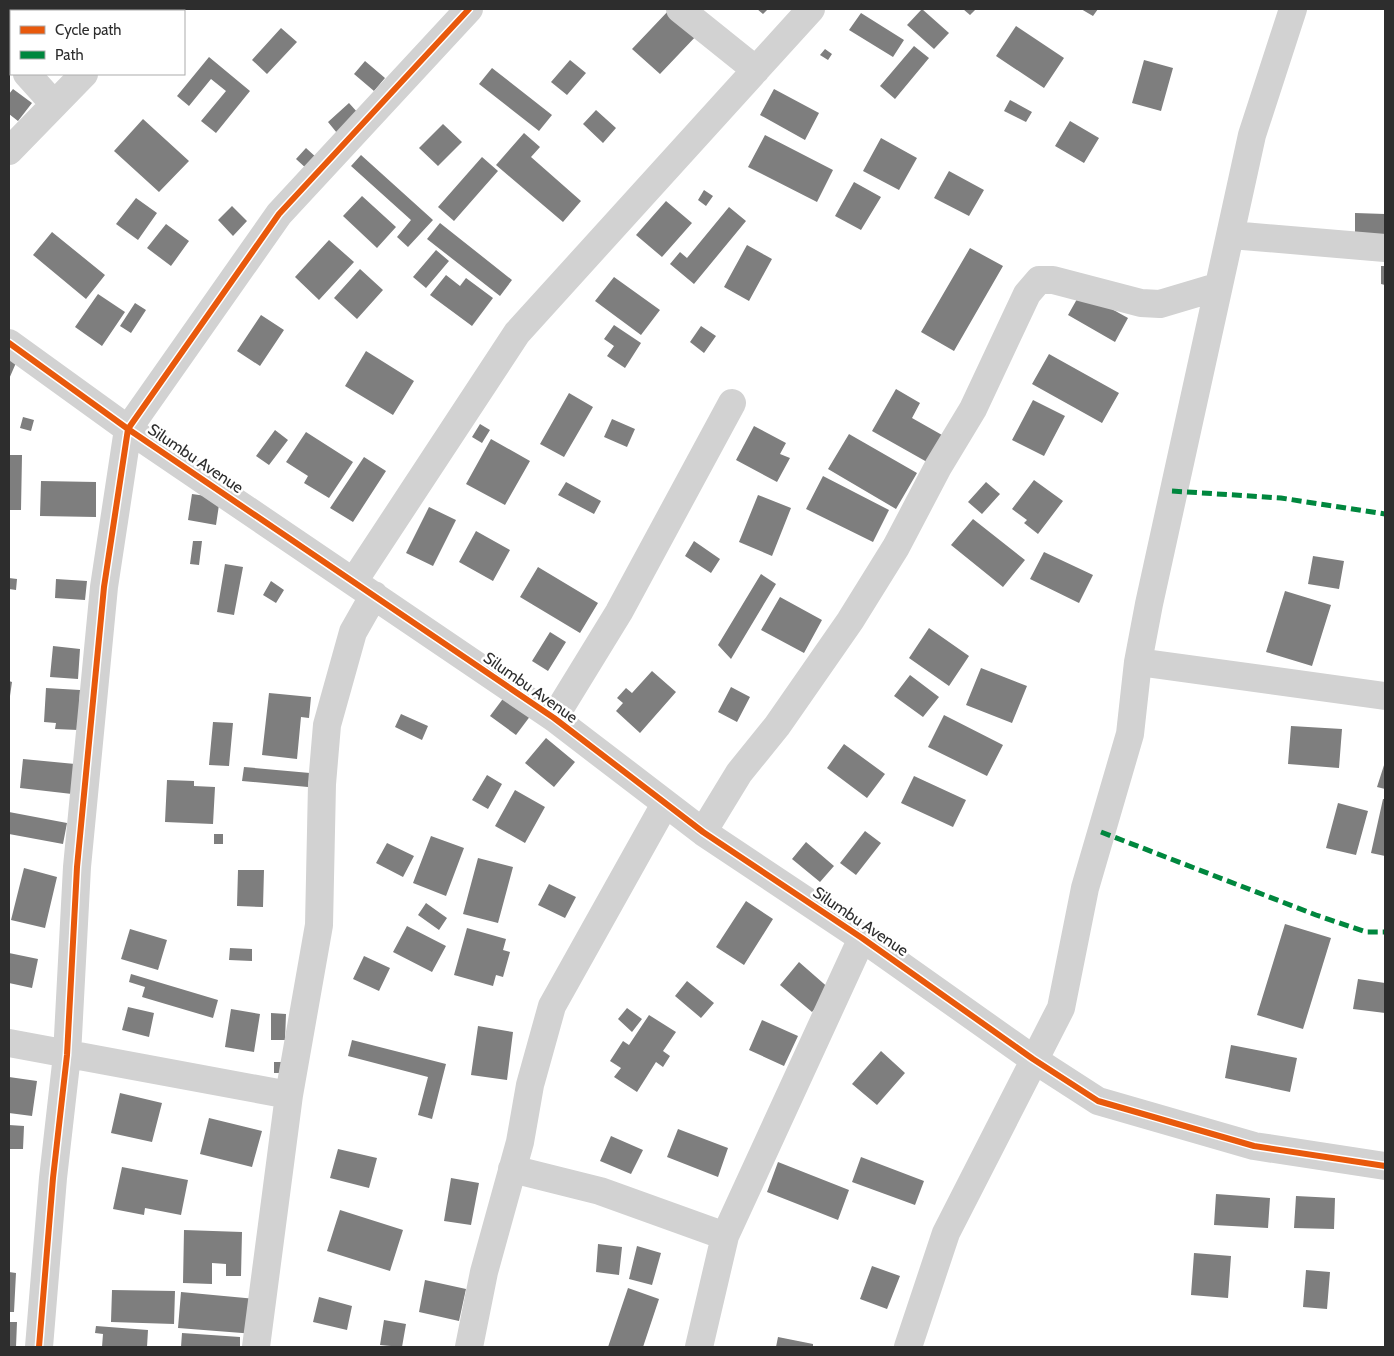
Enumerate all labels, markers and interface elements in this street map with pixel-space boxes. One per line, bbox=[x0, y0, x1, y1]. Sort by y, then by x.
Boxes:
legend bbox=[10, 10, 185, 75]
text: Cycle path bbox=[55, 21, 121, 39]
text: Path bbox=[55, 46, 84, 64]
street label: Silumbu Avenue bbox=[145, 420, 247, 497]
street label: Silumbu Avenue bbox=[480, 648, 581, 727]
street label: Silumbu Avenue bbox=[810, 883, 912, 960]

